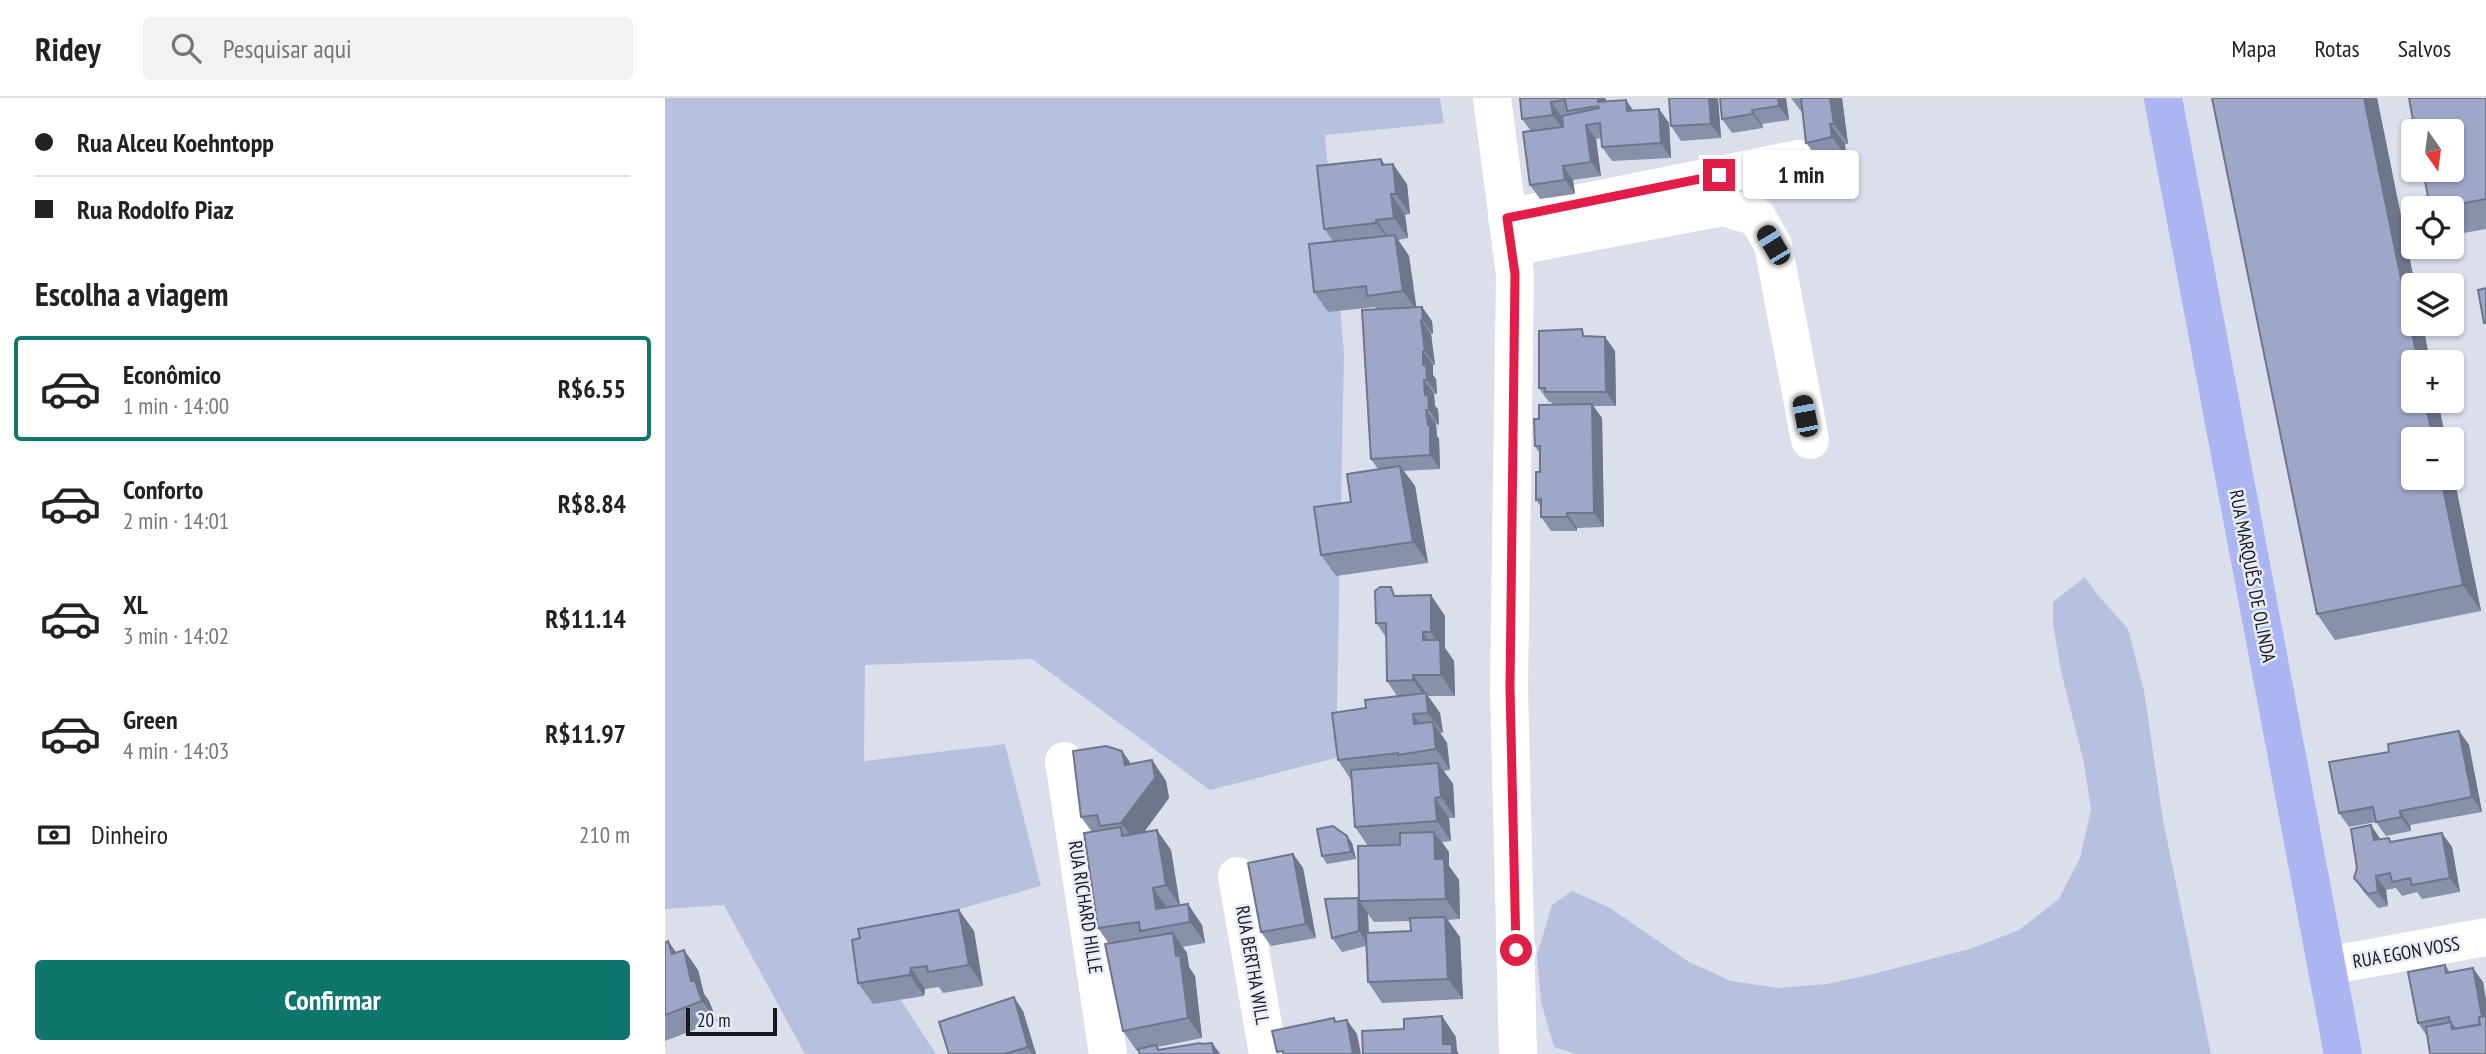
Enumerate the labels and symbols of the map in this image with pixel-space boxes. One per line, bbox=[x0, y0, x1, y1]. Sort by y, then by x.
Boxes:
north arrow bbox=[2401, 119, 2464, 182]
callout: 1 min bbox=[1743, 150, 1859, 200]
route end bbox=[1703, 159, 1735, 191]
car bbox=[1754, 222, 1793, 268]
car bbox=[1791, 393, 1820, 439]
street label: RUA MARQUÊS DE OLINDA bbox=[2224, 488, 2282, 664]
street label: RUA RICHARD HILLE bbox=[1064, 839, 1108, 975]
street label: RUA BERTHA WILL bbox=[1231, 904, 1275, 1027]
street label: RUA EGON VOSS bbox=[2351, 931, 2461, 973]
route start bbox=[1500, 934, 1532, 966]
scale bar bbox=[686, 1005, 777, 1037]

